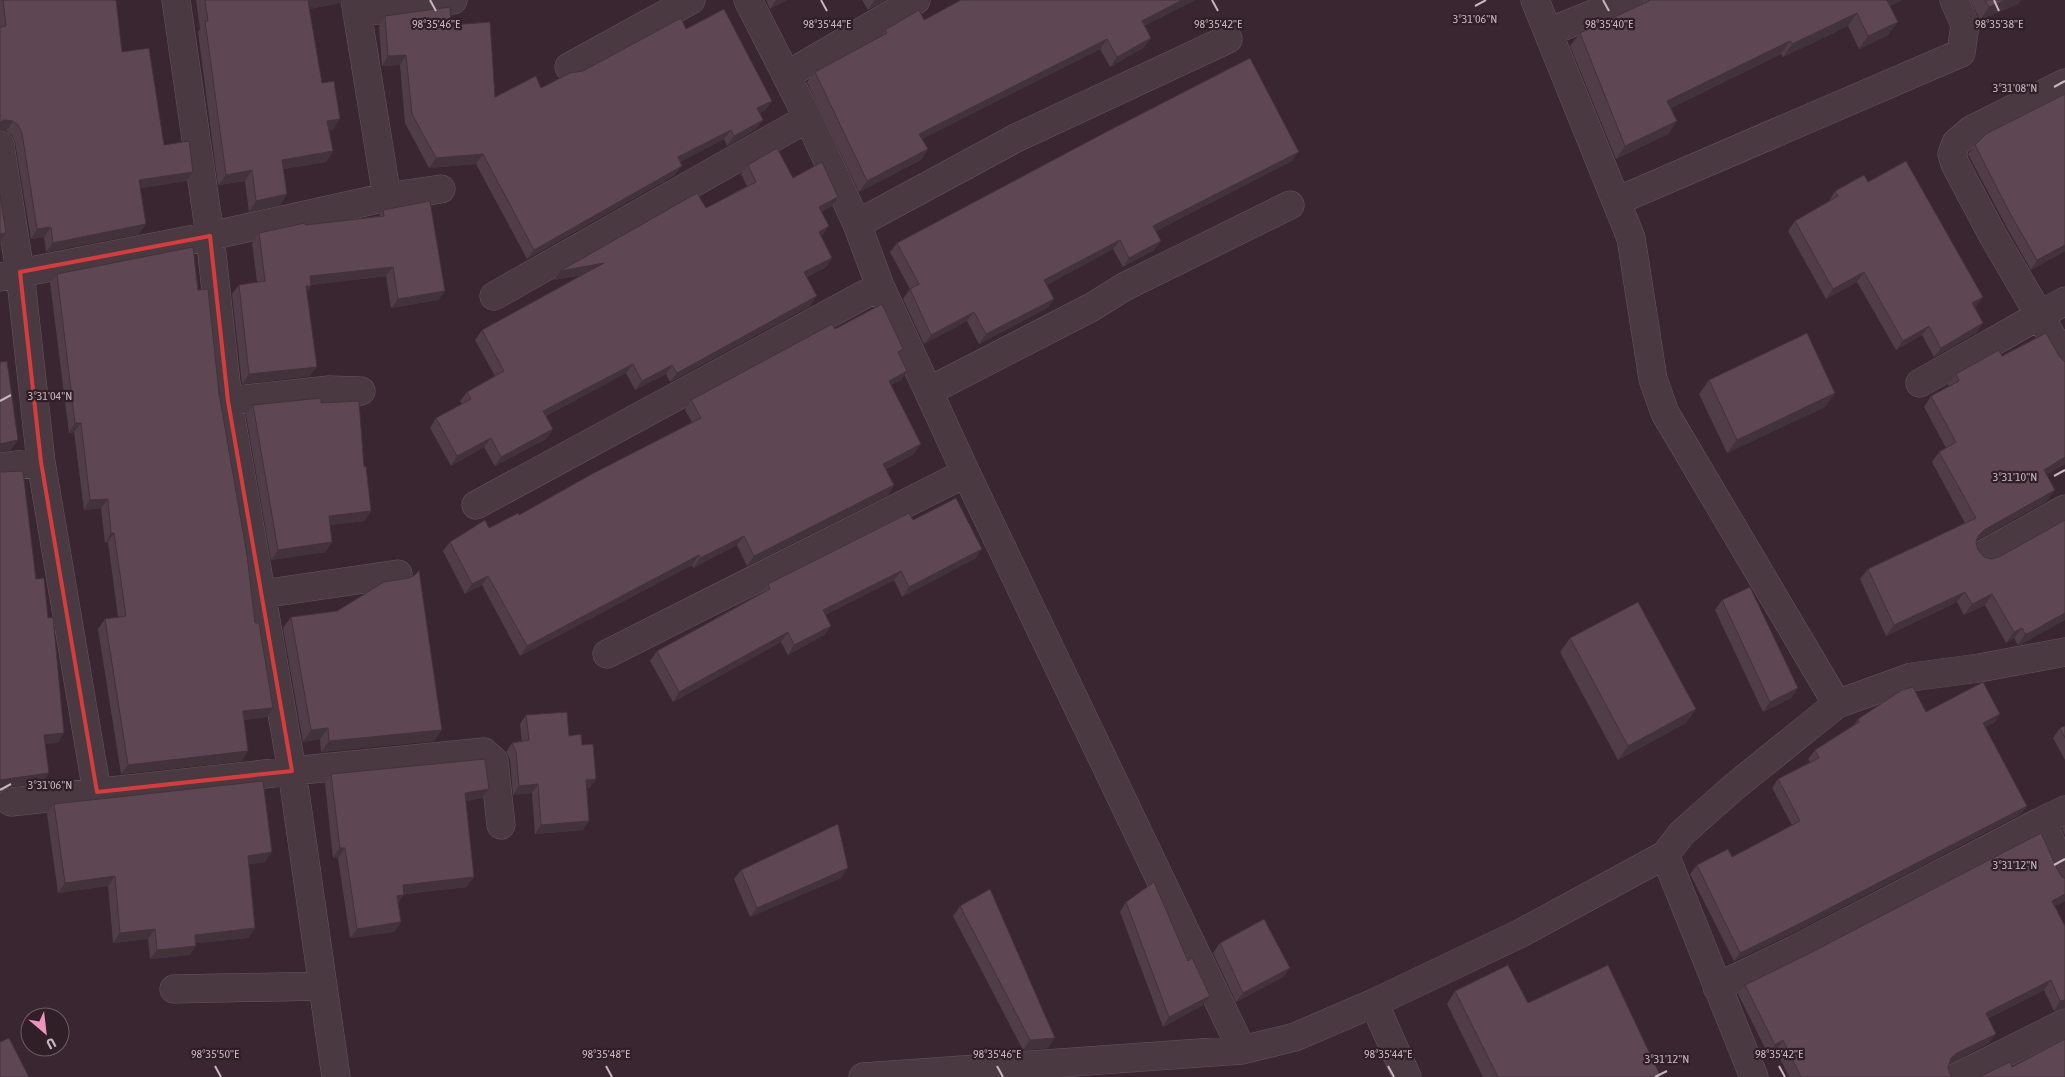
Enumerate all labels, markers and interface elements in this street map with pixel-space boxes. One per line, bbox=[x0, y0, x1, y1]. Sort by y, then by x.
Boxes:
text: 3°31'06"N bbox=[1453, 12, 1497, 26]
text: 98°35'46"E bbox=[412, 17, 460, 31]
text: 98°35'44"E bbox=[803, 17, 851, 31]
text: 98°35'42"E bbox=[1194, 17, 1242, 31]
text: 98°35'40"E bbox=[1585, 17, 1633, 31]
text: 98°35'38"E bbox=[1975, 17, 2023, 31]
text: 3°31'08"N bbox=[1993, 81, 2037, 95]
text: 3°31'04"N bbox=[28, 389, 72, 403]
text: 3°31'10"N bbox=[1993, 470, 2037, 484]
text: 3°31'06"N bbox=[28, 778, 72, 792]
text: 3°31'12"N bbox=[1993, 858, 2037, 872]
north arrow bbox=[20, 1007, 70, 1057]
text: U bbox=[44, 1034, 59, 1052]
text: 98°35'50"E bbox=[191, 1047, 239, 1061]
text: 98°35'48"E bbox=[582, 1047, 630, 1061]
text: 98°35'46"E bbox=[973, 1047, 1021, 1061]
text: 98°35'44"E bbox=[1364, 1047, 1412, 1061]
text: 98°35'42"E bbox=[1755, 1047, 1803, 1061]
text: 3°31'12"N bbox=[1645, 1052, 1689, 1066]

